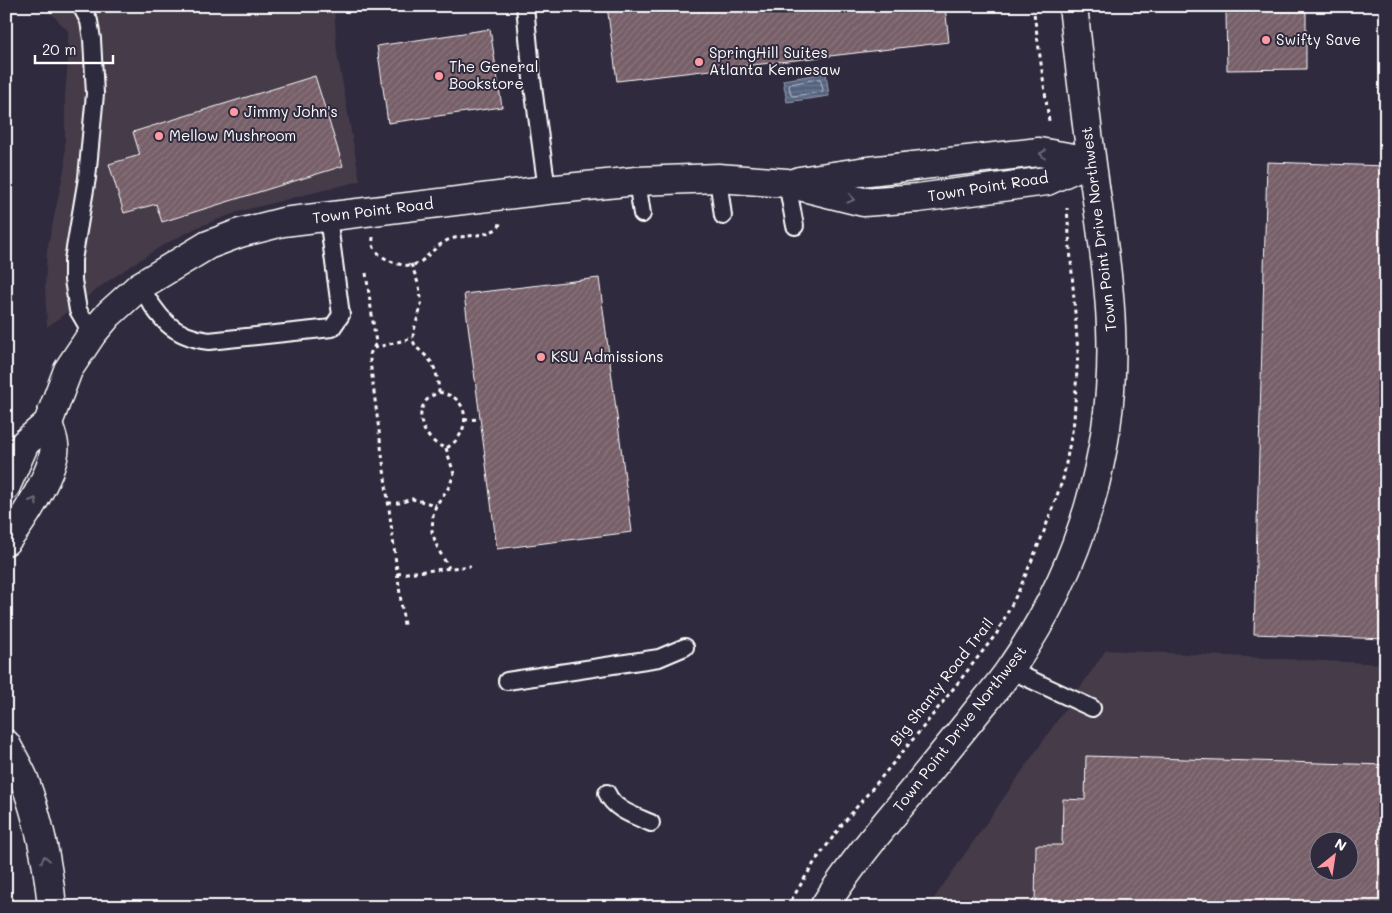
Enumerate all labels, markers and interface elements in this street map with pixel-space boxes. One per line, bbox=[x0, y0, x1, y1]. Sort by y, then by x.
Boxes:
place label: Swifty Save bbox=[1276, 29, 1361, 49]
scale bar bbox=[35, 32, 112, 64]
marker: Swifty Save bbox=[1260, 34, 1272, 46]
text: 20 m bbox=[42, 39, 76, 59]
place label: SpringHill Suites Atlanta Kennesaw bbox=[709, 42, 841, 79]
place label: The General Bookstore bbox=[449, 56, 539, 93]
marker: SpringHill Suites Atlanta Kennesaw bbox=[693, 56, 705, 68]
marker: The General Bookstore bbox=[433, 70, 445, 82]
place label: Jimmy John's bbox=[244, 101, 338, 121]
marker: Jimmy John's bbox=[228, 106, 240, 118]
place label: Mellow Mushroom bbox=[169, 125, 296, 145]
street label: Town Point Drive Northwest bbox=[1076, 126, 1120, 333]
marker: Mellow Mushroom bbox=[153, 130, 165, 142]
one-way arrow bbox=[1039, 149, 1047, 160]
street label: Town Point Road bbox=[926, 167, 1050, 205]
street label: Town Point Road bbox=[311, 193, 435, 227]
one-way arrow bbox=[847, 194, 855, 204]
place label: KSU Admissions bbox=[551, 346, 663, 366]
marker: KSU Admissions bbox=[535, 351, 547, 363]
one-way arrow bbox=[27, 497, 37, 506]
street label: Big Shanty Road Trail bbox=[885, 613, 997, 749]
street label: Town Point Drive Northwest bbox=[888, 641, 1031, 816]
north arrow bbox=[1310, 830, 1360, 880]
text: N bbox=[1331, 833, 1350, 855]
one-way arrow bbox=[41, 854, 51, 863]

